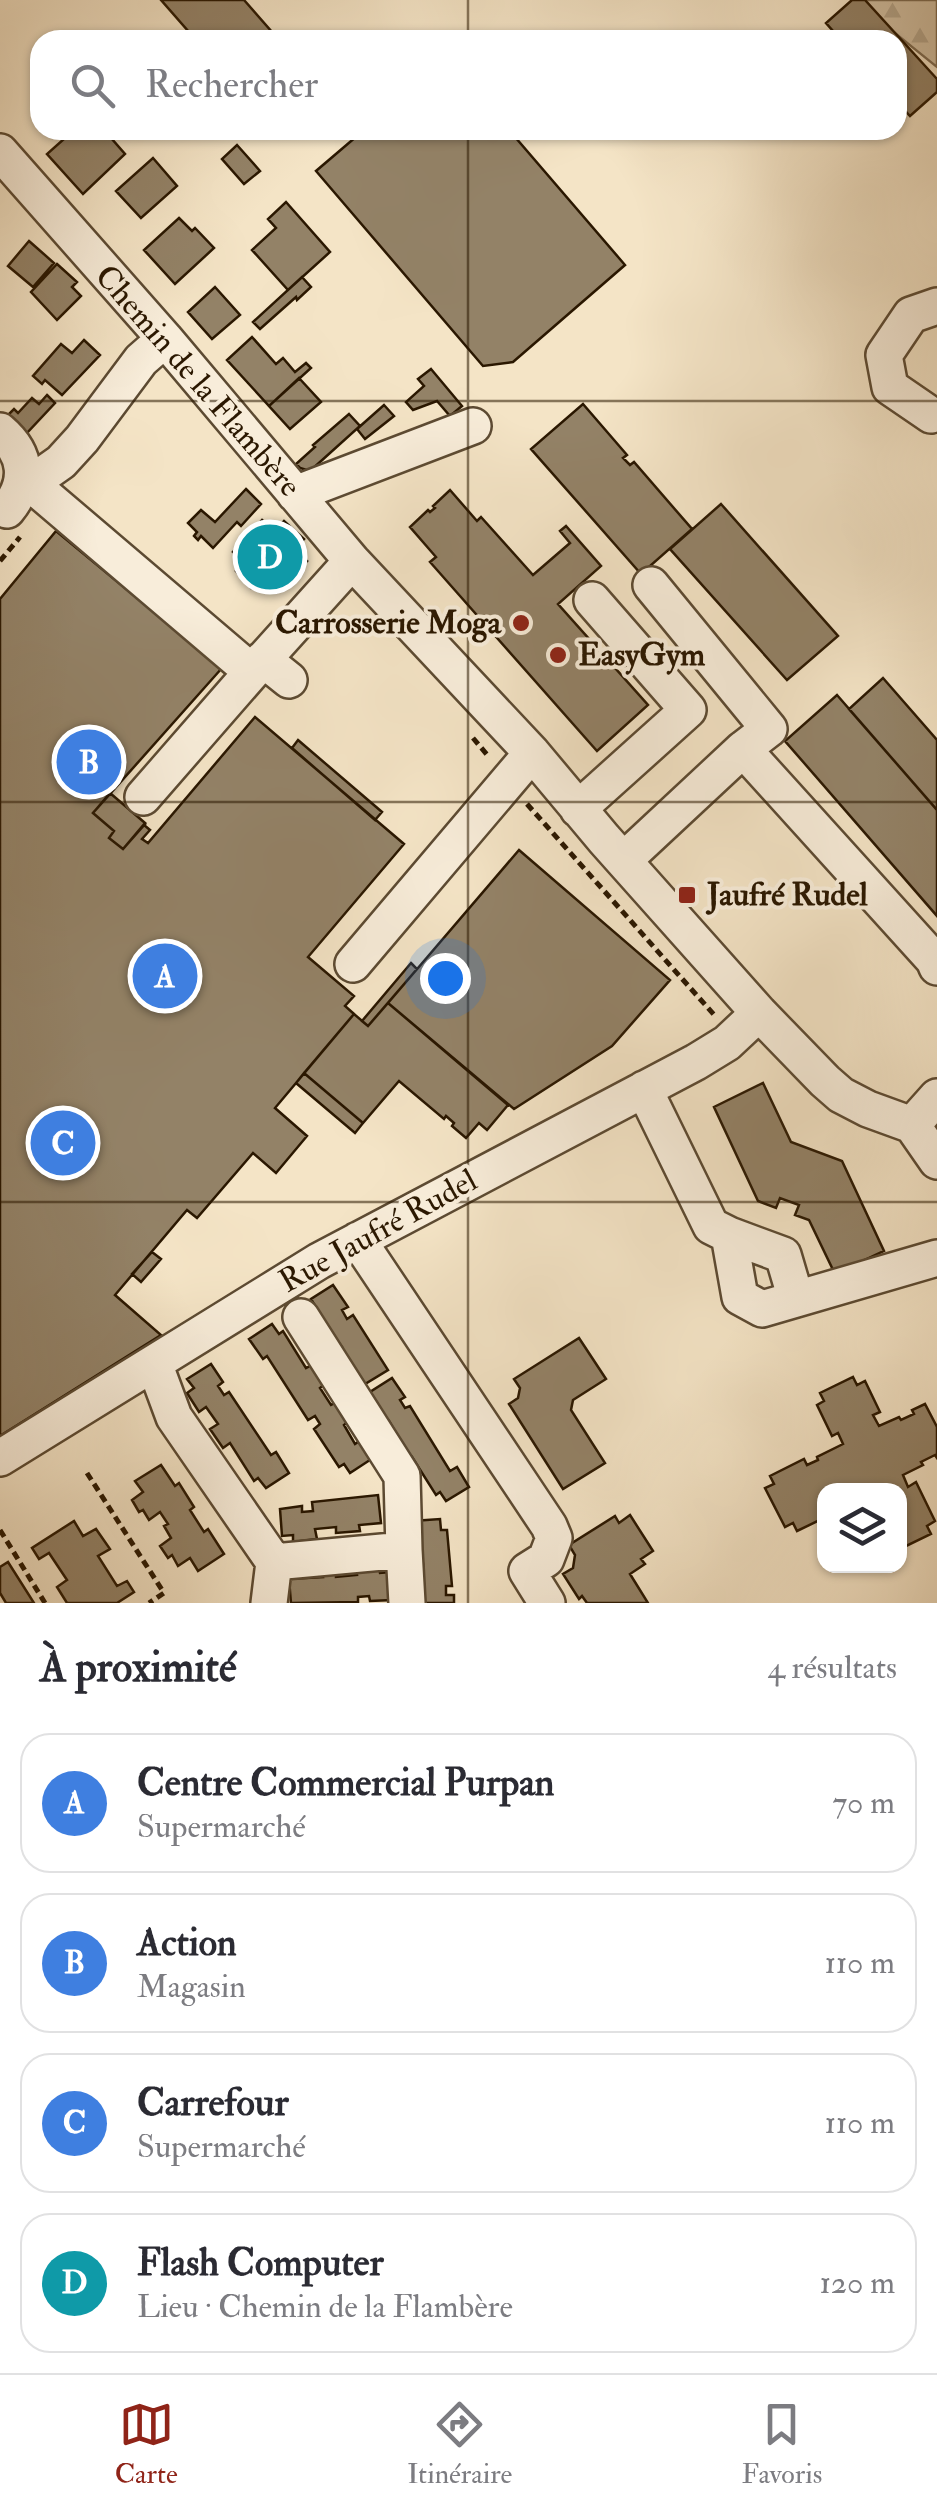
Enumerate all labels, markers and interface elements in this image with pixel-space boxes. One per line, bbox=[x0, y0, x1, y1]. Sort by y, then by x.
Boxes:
search box bbox=[30, 30, 907, 140]
icon: search bbox=[65, 58, 120, 113]
text: Rechercher bbox=[145, 61, 318, 109]
street label: Chemin de la Flambère bbox=[86, 257, 310, 505]
pin: D bbox=[238, 520, 302, 594]
place label: Carrosserie Moga bbox=[275, 603, 502, 643]
marker: Carrosserie Moga bbox=[510, 612, 532, 634]
place label: EasyGym bbox=[578, 635, 705, 675]
marker: EasyGym bbox=[547, 644, 569, 666]
pin: B bbox=[56, 724, 122, 800]
place label: Jaufré Rudel bbox=[705, 875, 869, 915]
marker: Jaufré Rudel bbox=[676, 884, 698, 906]
pin: A bbox=[132, 938, 198, 1014]
your location bbox=[420, 953, 471, 1004]
pin: C bbox=[30, 1106, 96, 1180]
street label: Rue Jaufré Rudel bbox=[272, 1160, 484, 1302]
map controls bbox=[817, 1483, 907, 1573]
button: layers bbox=[817, 1483, 907, 1573]
text: À proximité bbox=[40, 1642, 236, 1694]
text: 4 résultats bbox=[767, 1648, 897, 1688]
text: Centre Commercial Purpan bbox=[137, 1759, 554, 1807]
text: A bbox=[64, 1783, 85, 1823]
text: 70 m bbox=[832, 1783, 895, 1823]
text: Supermarché bbox=[137, 1807, 306, 1847]
text: Action bbox=[137, 1919, 237, 1967]
text: B bbox=[64, 1943, 85, 1983]
text: 110 m bbox=[824, 1943, 895, 1983]
text: Magasin bbox=[137, 1967, 246, 2007]
text: Carrefour bbox=[137, 2079, 289, 2127]
text: C bbox=[63, 2103, 86, 2143]
text: 110 m bbox=[824, 2103, 895, 2143]
text: Supermarché bbox=[137, 2127, 306, 2167]
text: Flash Computer bbox=[137, 2239, 384, 2287]
text: D bbox=[61, 2263, 88, 2303]
text: 120 m bbox=[819, 2263, 895, 2303]
text: Lieu · Chemin de la Flambère bbox=[137, 2287, 513, 2327]
tab: Carte bbox=[115, 2397, 178, 2492]
tab: Itinéraire bbox=[407, 2397, 512, 2492]
tab: Favoris bbox=[742, 2397, 822, 2492]

